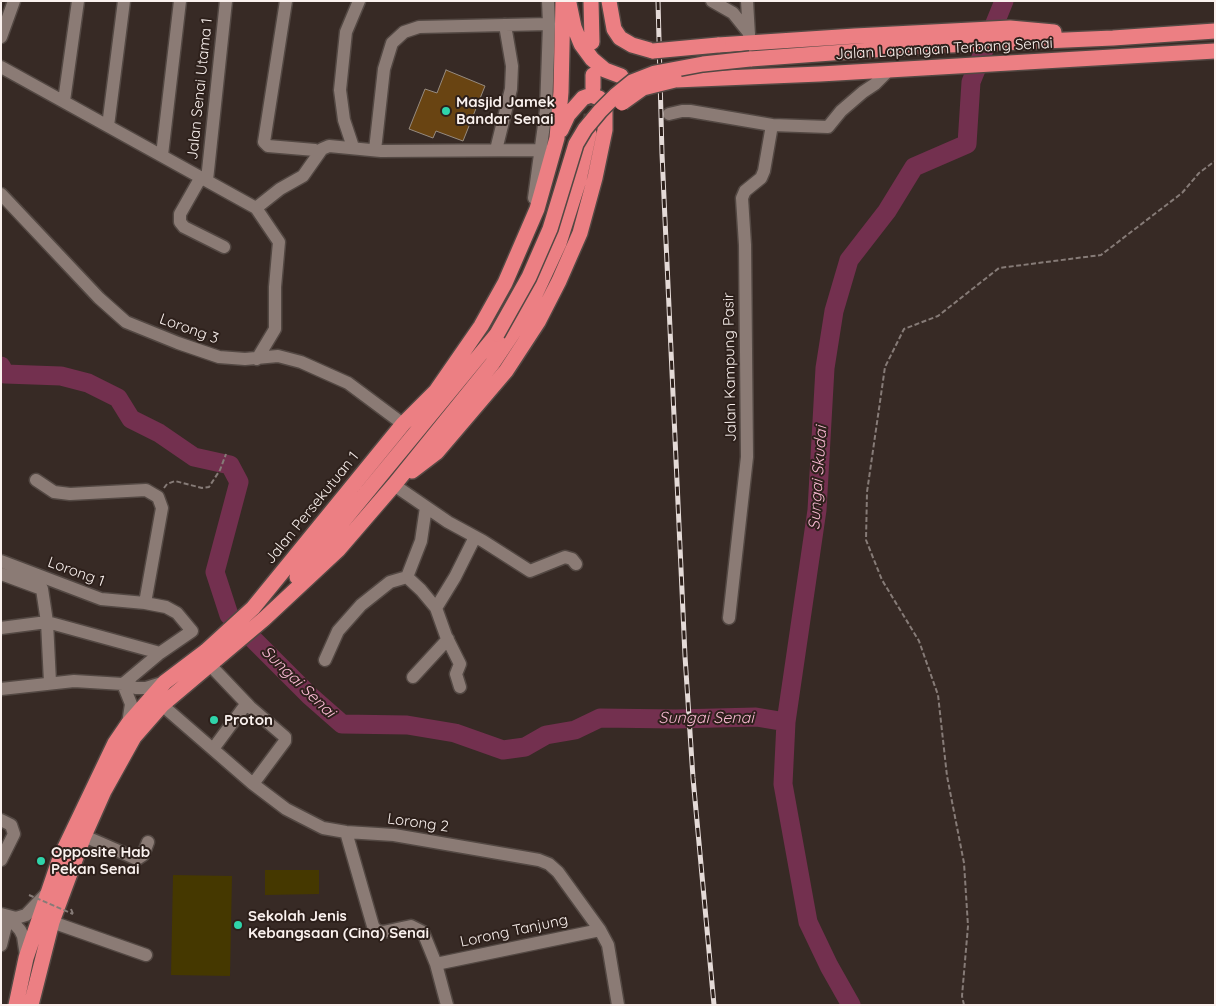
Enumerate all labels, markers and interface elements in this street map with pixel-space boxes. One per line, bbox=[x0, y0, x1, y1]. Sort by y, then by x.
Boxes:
street label: Jalan Senai Utama 1 bbox=[184, 17, 216, 161]
street label: Jalan Lapangan Terbang Senai bbox=[835, 34, 1053, 64]
place label: Masjid Jamek Bandar Senai bbox=[456, 93, 555, 128]
marker: Masjid Jamek Bandar Senai bbox=[440, 105, 452, 117]
street label: Jalan Kampung Pasir bbox=[720, 292, 740, 442]
street label: Lorong 3 bbox=[157, 310, 221, 348]
water label: Sungai Skudai bbox=[805, 425, 831, 531]
street label: Jalan Persekutuan 1 bbox=[261, 448, 363, 568]
street label: Lorong 1 bbox=[45, 553, 107, 591]
water label: Sungai Senai bbox=[257, 642, 339, 722]
water label: Sungai Senai bbox=[658, 708, 754, 728]
place label: Proton bbox=[224, 711, 273, 729]
marker: Proton bbox=[208, 714, 220, 726]
street label: Lorong 2 bbox=[386, 810, 450, 836]
place label: Opposite Hab Pekan Senai bbox=[51, 843, 150, 878]
marker: Opposite Hab Pekan Senai bbox=[35, 855, 47, 867]
place label: Sekolah Jenis Kebangsaan (Cina) Senai bbox=[248, 907, 429, 942]
street label: Lorong Tanjung bbox=[459, 911, 569, 951]
marker: Sekolah Jenis Kebangsaan (Cina) Senai bbox=[232, 919, 244, 931]

